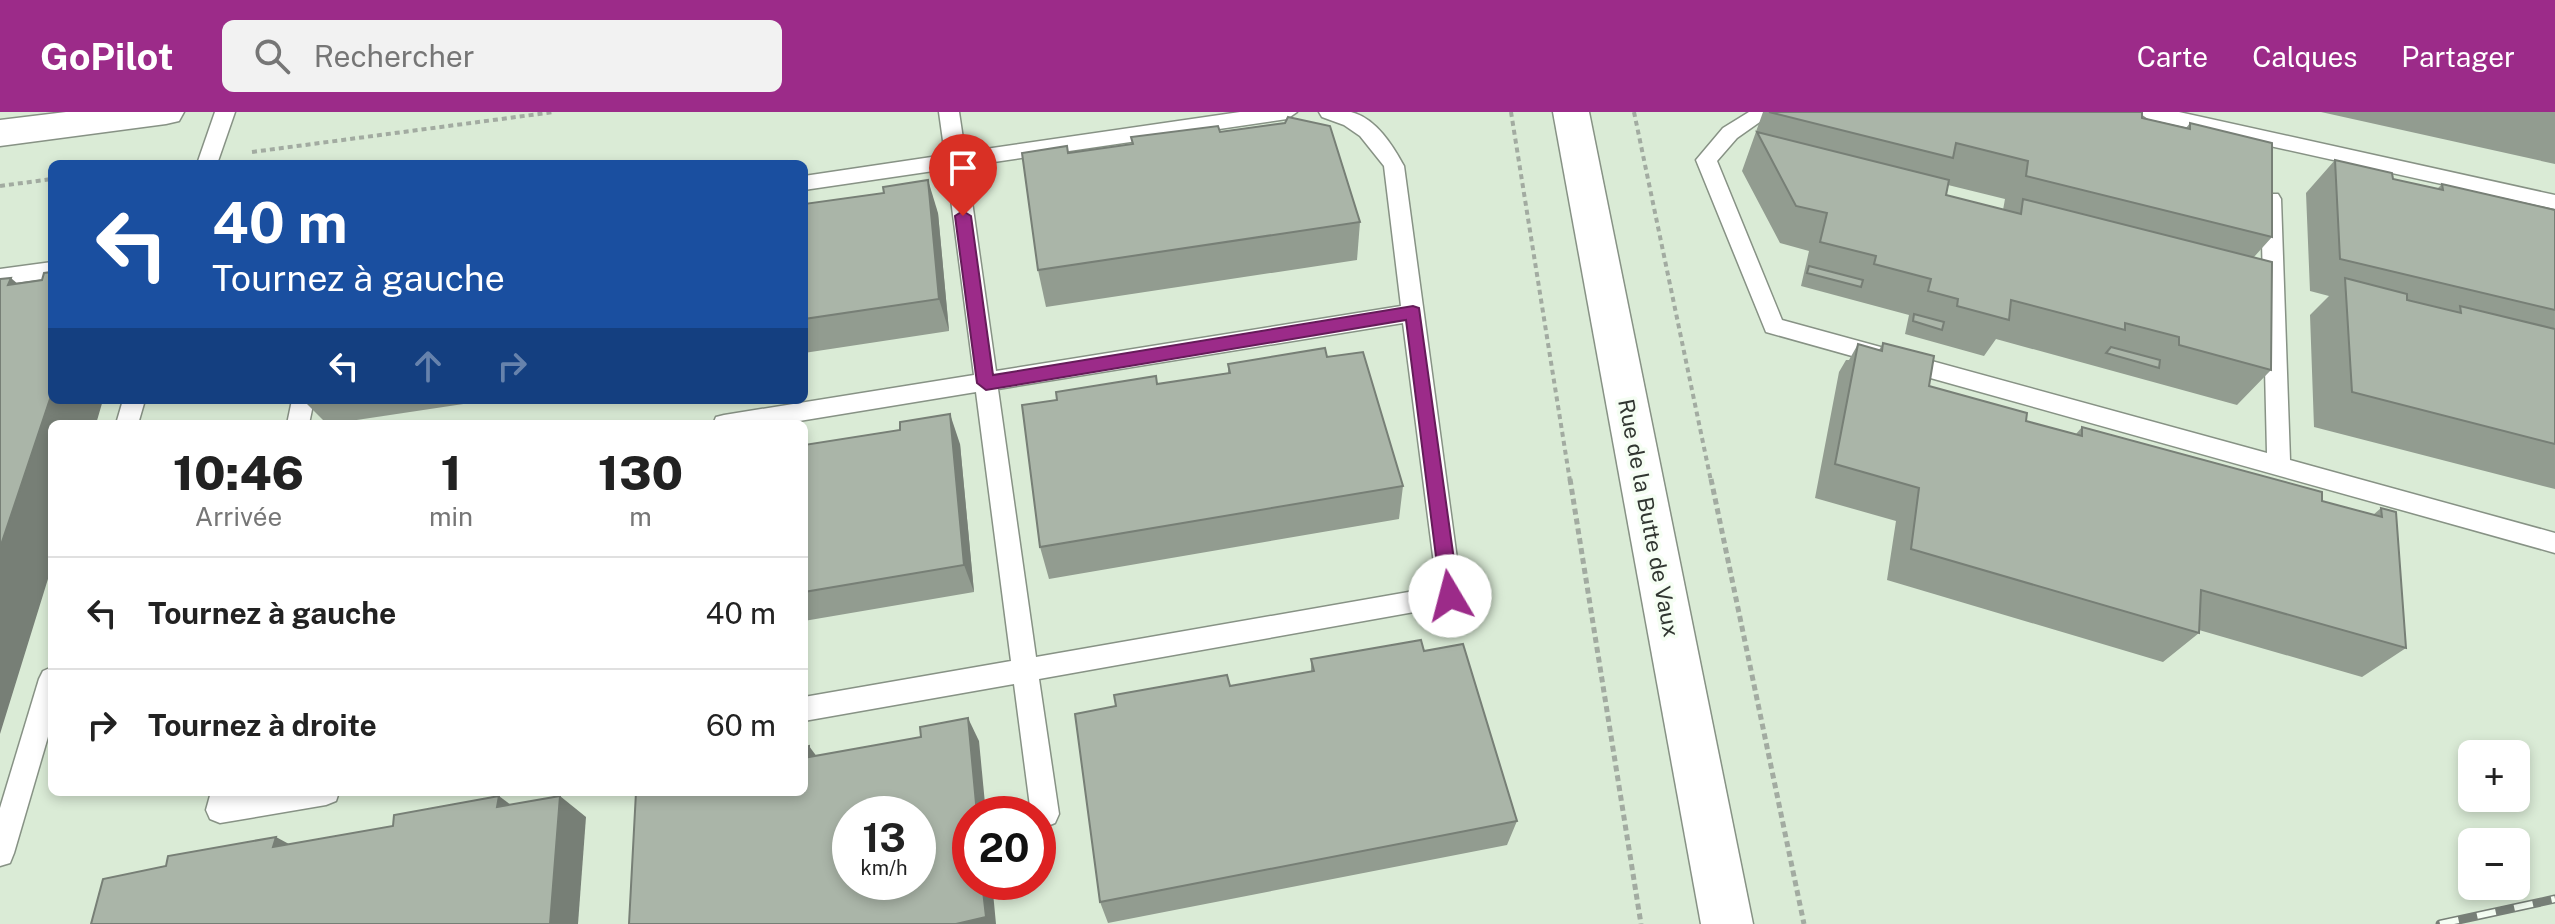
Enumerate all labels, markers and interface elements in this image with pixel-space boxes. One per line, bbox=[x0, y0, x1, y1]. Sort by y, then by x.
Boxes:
search box bbox=[222, 20, 782, 92]
text: GoPilot bbox=[40, 34, 174, 79]
icon: search bbox=[250, 34, 294, 78]
text: Rechercher bbox=[314, 38, 475, 74]
text: Carte bbox=[2137, 40, 2208, 73]
text: Calques bbox=[2252, 40, 2357, 73]
text: Partager bbox=[2401, 40, 2515, 73]
pin bbox=[929, 134, 997, 216]
icon: arrive bbox=[941, 146, 985, 190]
text: 40 m bbox=[212, 190, 348, 256]
icon: left bbox=[80, 192, 184, 296]
text: Tournez à gauche bbox=[212, 257, 505, 299]
icon: left bbox=[322, 344, 366, 388]
icon: ahead bbox=[406, 344, 450, 388]
icon: right bbox=[490, 344, 534, 388]
street label: Rue de la Butte de Vaux bbox=[1613, 397, 1685, 639]
text: 10:46 bbox=[173, 444, 304, 501]
text: 1 bbox=[440, 444, 461, 501]
text: 130 bbox=[598, 444, 683, 501]
text: Arrivée bbox=[195, 501, 282, 532]
text: min bbox=[429, 501, 473, 532]
text: m bbox=[629, 501, 652, 532]
position arrow bbox=[1408, 554, 1492, 638]
icon: left bbox=[80, 591, 124, 635]
text: Tournez à gauche bbox=[148, 595, 396, 631]
text: 40 m bbox=[706, 595, 776, 631]
icon: right bbox=[80, 703, 124, 747]
text: Tournez à droite bbox=[148, 707, 377, 743]
text: 60 m bbox=[706, 707, 776, 743]
map controls bbox=[2458, 740, 2530, 900]
button: + bbox=[2458, 740, 2530, 812]
speed limit sign: 20 bbox=[952, 796, 1056, 900]
text: 13 bbox=[862, 814, 906, 861]
button: − bbox=[2458, 828, 2530, 900]
text: km/h bbox=[860, 856, 908, 880]

